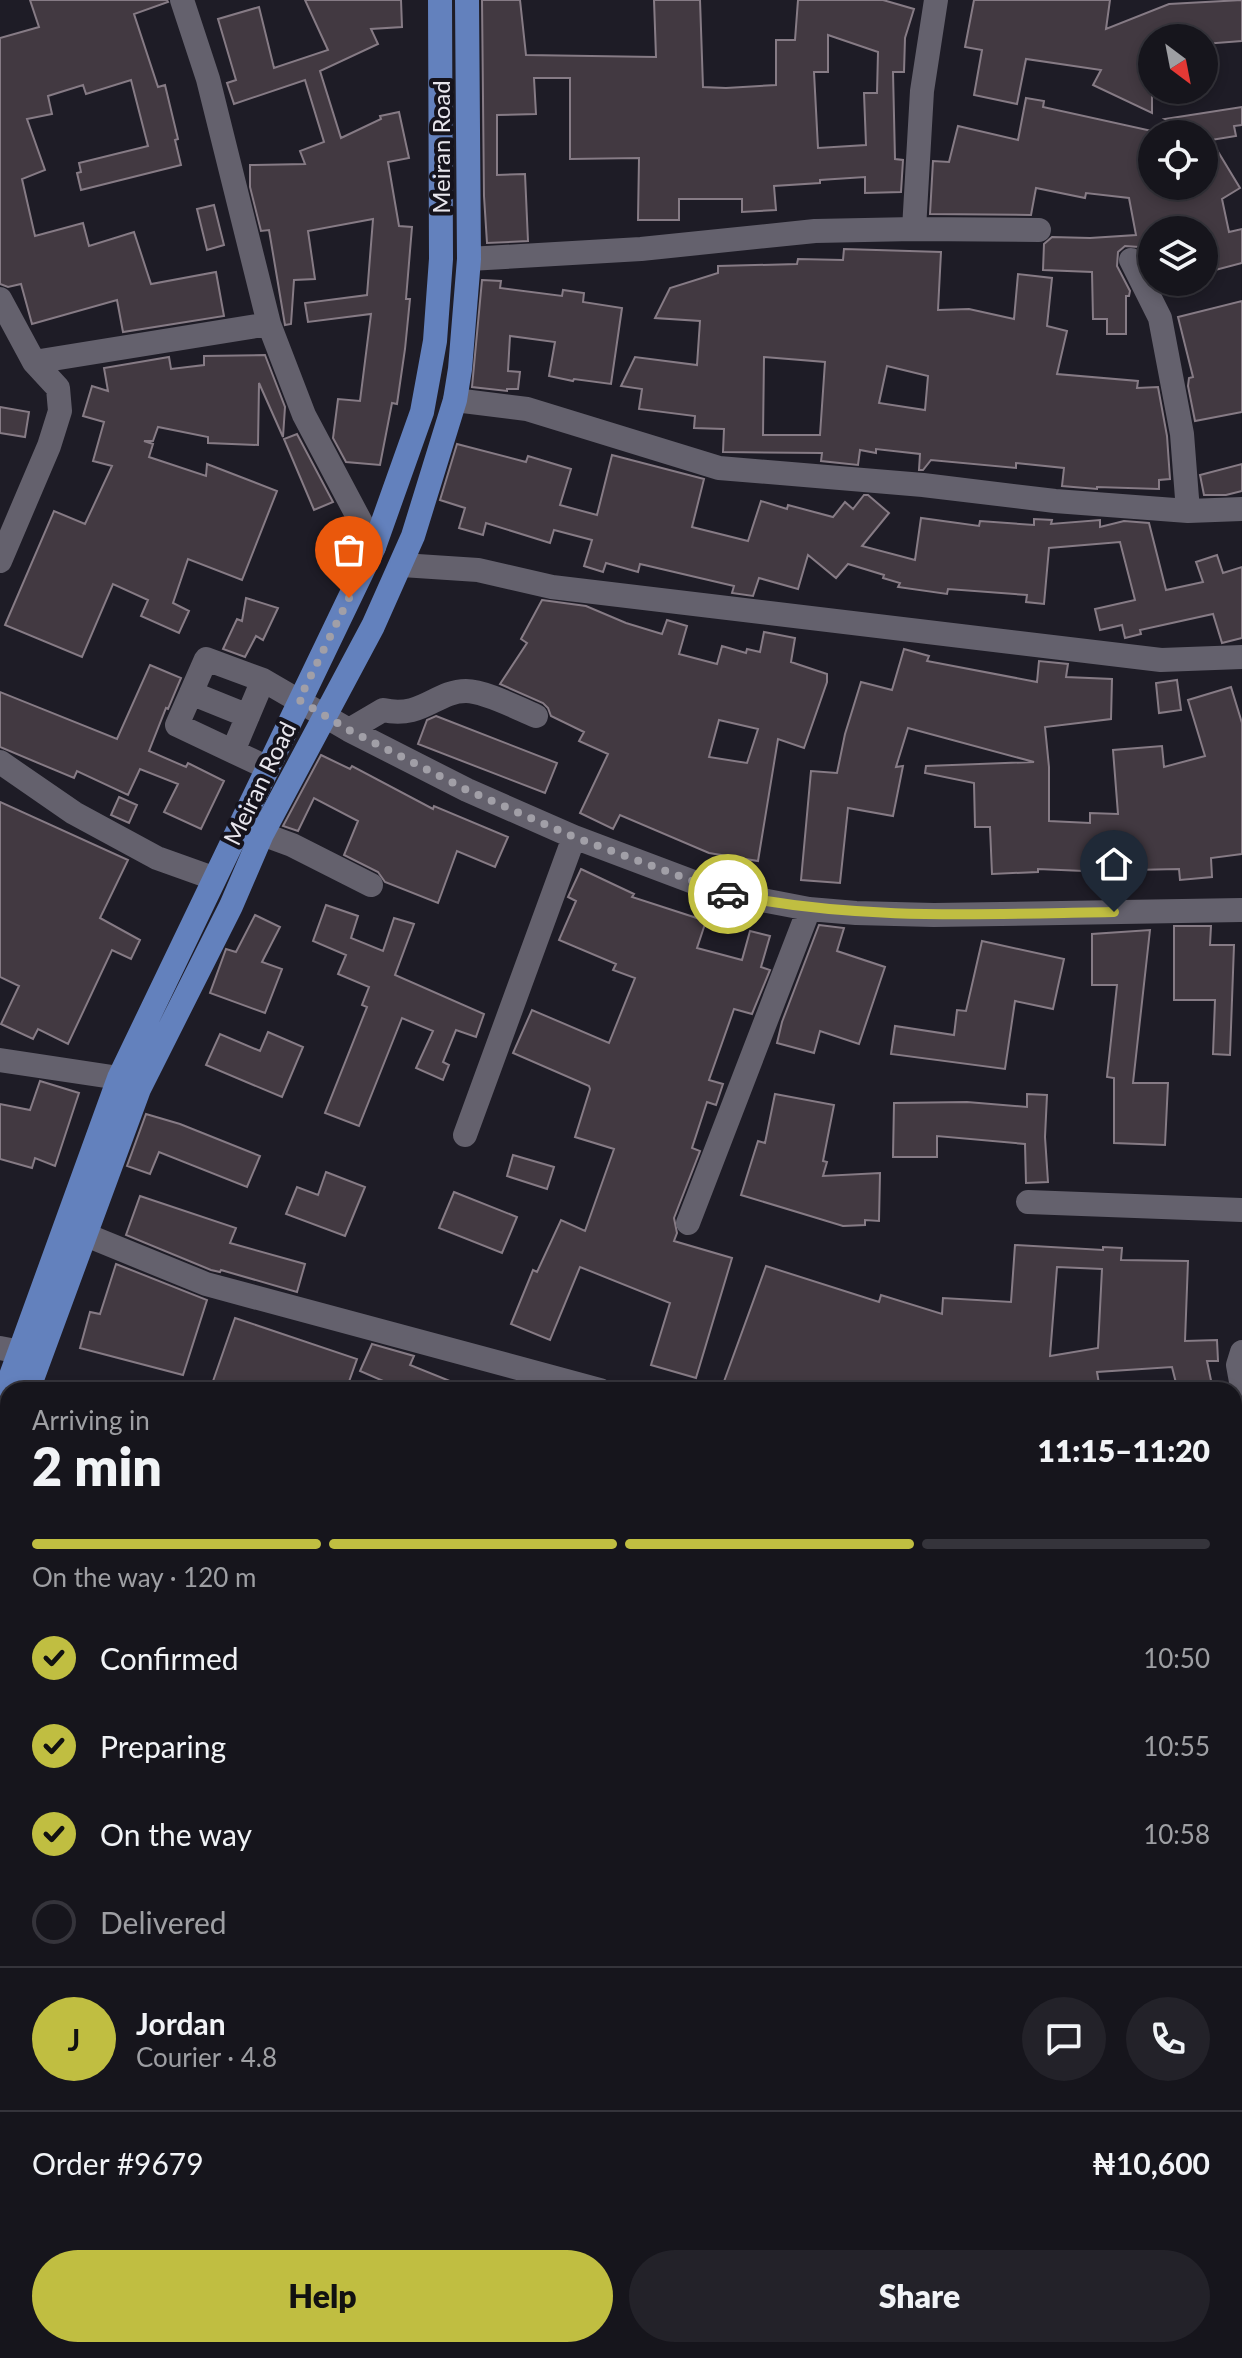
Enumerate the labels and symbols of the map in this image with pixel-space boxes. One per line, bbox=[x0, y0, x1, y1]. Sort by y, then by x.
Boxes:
north arrow bbox=[1138, 24, 1218, 104]
street label: Meiran Road bbox=[426, 80, 455, 214]
pin bbox=[315, 516, 383, 598]
street label: Meiran Road bbox=[217, 717, 301, 849]
pin bbox=[1080, 830, 1148, 912]
courier bbox=[688, 854, 768, 934]

